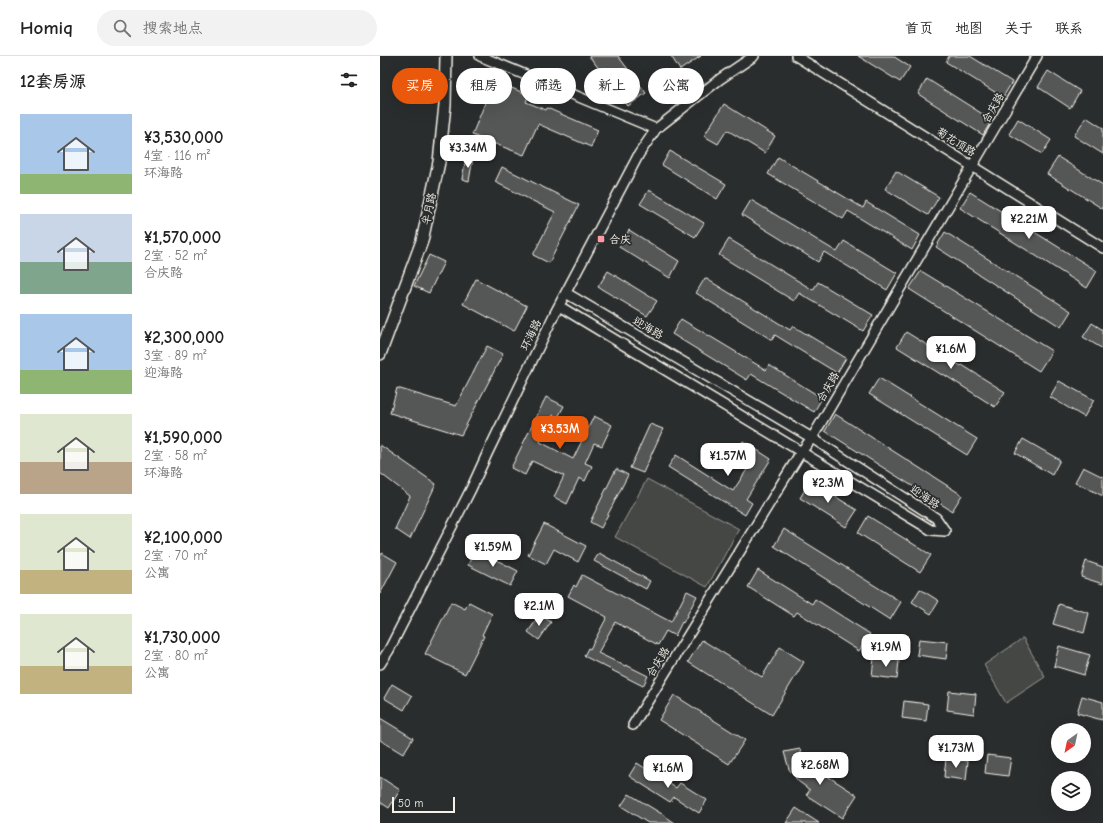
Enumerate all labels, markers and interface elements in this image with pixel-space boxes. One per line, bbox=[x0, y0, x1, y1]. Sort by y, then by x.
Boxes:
search box bbox=[97, 10, 377, 46]
text: Homiq bbox=[20, 17, 73, 39]
icon: search bbox=[111, 17, 133, 39]
text: 搜索地点 bbox=[143, 19, 203, 37]
text: 首页 bbox=[905, 20, 933, 37]
text: 地图 bbox=[955, 20, 983, 37]
text: 关于 bbox=[1005, 20, 1033, 37]
text: 联系 bbox=[1055, 20, 1083, 37]
chip: 买房 bbox=[392, 68, 448, 104]
chip: 租房 bbox=[456, 68, 512, 104]
chip: 筛选 bbox=[520, 68, 576, 104]
chip: 新上 bbox=[584, 68, 640, 104]
chip: 公寓 bbox=[648, 68, 704, 104]
icon: filters bbox=[338, 69, 360, 91]
text: 12套房源 bbox=[20, 72, 86, 91]
street label: 合庆路 bbox=[979, 90, 1007, 126]
street label: 菊花顶路 bbox=[934, 125, 978, 159]
text: ¥3,530,000 bbox=[144, 128, 224, 147]
icon: home bbox=[52, 130, 100, 178]
pin: ¥3.34M bbox=[435, 135, 501, 169]
text: ¥3.34M bbox=[449, 140, 487, 155]
text: 4室 · 116 m² bbox=[144, 148, 210, 163]
text: 环海路 bbox=[144, 165, 183, 180]
street label: 半月路 bbox=[419, 192, 439, 226]
pin: ¥2.21M bbox=[996, 206, 1062, 240]
text: ¥2.21M bbox=[1010, 211, 1048, 226]
text: ¥1,570,000 bbox=[144, 228, 221, 247]
icon: home bbox=[52, 230, 100, 278]
place label: 合庆 bbox=[609, 233, 631, 246]
marker: 合庆 bbox=[596, 234, 606, 244]
text: 2室 · 52 m² bbox=[144, 248, 207, 263]
text: 合庆路 bbox=[144, 265, 183, 280]
street label: 迎海路 bbox=[630, 314, 666, 342]
street label: 环海路 bbox=[518, 317, 544, 353]
text: ¥2,300,000 bbox=[144, 328, 224, 347]
icon: home bbox=[52, 330, 100, 378]
pin: ¥1.6M bbox=[923, 336, 979, 370]
text: ¥1.6M bbox=[935, 341, 967, 356]
text: 3室 · 89 m² bbox=[144, 348, 206, 363]
text: 迎海路 bbox=[144, 365, 183, 380]
street label: 合庆路 bbox=[814, 370, 842, 404]
pin: ¥3.53M bbox=[527, 416, 593, 450]
text: ¥3.53M bbox=[541, 421, 579, 436]
text: ¥1,590,000 bbox=[144, 428, 222, 447]
icon: home bbox=[52, 430, 100, 478]
pin: ¥1.57M bbox=[695, 443, 761, 477]
text: 2室 · 58 m² bbox=[144, 448, 207, 463]
text: ¥1.57M bbox=[709, 448, 747, 463]
text: 环海路 bbox=[144, 465, 183, 480]
pin: ¥2.3M bbox=[800, 470, 856, 504]
text: ¥2.3M bbox=[812, 475, 844, 490]
street label: 迎海路 bbox=[908, 482, 942, 512]
text: ¥2,100,000 bbox=[144, 528, 223, 547]
icon: home bbox=[52, 530, 100, 578]
pin: ¥1.59M bbox=[460, 534, 526, 568]
text: ¥1.59M bbox=[474, 539, 512, 554]
text: 2室 · 70 m² bbox=[144, 548, 207, 563]
text: 公寓 bbox=[144, 565, 170, 580]
pin: ¥2.1M bbox=[511, 593, 567, 627]
text: ¥2.1M bbox=[524, 598, 554, 613]
text: ¥1,730,000 bbox=[144, 628, 220, 647]
icon: home bbox=[52, 630, 100, 678]
pin: ¥1.9M bbox=[858, 634, 914, 668]
text: ¥1.9M bbox=[870, 639, 902, 654]
street label: 合庆路 bbox=[644, 645, 672, 679]
text: 2室 · 80 m² bbox=[144, 648, 208, 663]
text: 公寓 bbox=[144, 665, 170, 680]
north arrow bbox=[1051, 723, 1091, 763]
map controls bbox=[1051, 723, 1091, 811]
pin: ¥1.73M bbox=[923, 735, 989, 769]
text: ¥1.73M bbox=[938, 740, 974, 755]
pin: ¥2.68M bbox=[787, 752, 853, 786]
pin: ¥1.6M bbox=[640, 755, 696, 789]
text: ¥2.68M bbox=[800, 757, 840, 772]
text: ¥1.6M bbox=[652, 760, 684, 775]
button: layers bbox=[1051, 771, 1091, 811]
scale bar bbox=[392, 795, 455, 814]
text: 50 m bbox=[398, 797, 423, 810]

